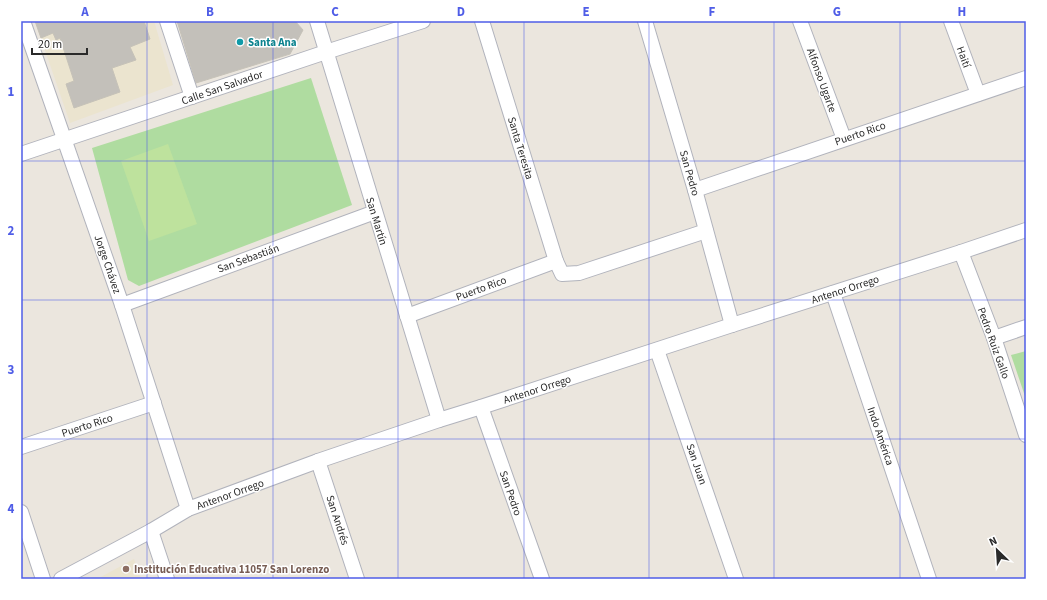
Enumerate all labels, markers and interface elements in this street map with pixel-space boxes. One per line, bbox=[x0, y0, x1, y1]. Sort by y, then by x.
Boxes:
text: A bbox=[80, 3, 89, 21]
text: B bbox=[206, 3, 214, 21]
text: C bbox=[331, 3, 339, 21]
text: D bbox=[457, 3, 465, 21]
text: E bbox=[582, 3, 590, 21]
text: F bbox=[709, 3, 716, 21]
text: G bbox=[833, 3, 841, 21]
text: H bbox=[958, 3, 966, 21]
scale bar bbox=[32, 30, 87, 56]
place label: Santa Ana bbox=[248, 35, 297, 50]
text: 20 m bbox=[38, 36, 62, 53]
marker: Santa Ana bbox=[235, 37, 245, 47]
street label: Haití bbox=[953, 44, 974, 70]
street label: Alfonso Ugarte bbox=[803, 46, 840, 115]
street label: Calle San Salvador bbox=[179, 66, 265, 108]
text: 1 bbox=[8, 83, 15, 101]
street label: Santa Teresita bbox=[504, 115, 537, 181]
street label: Puerto Rico bbox=[833, 118, 888, 149]
street label: San Pedro bbox=[676, 149, 703, 198]
street label: San Martín bbox=[362, 195, 391, 247]
text: 2 bbox=[8, 222, 15, 240]
street label: Jorge Chávez bbox=[91, 233, 125, 296]
street label: San Sebastián bbox=[215, 240, 281, 277]
street label: Antenor Orrego bbox=[809, 271, 881, 308]
street label: Puerto Rico bbox=[454, 272, 509, 305]
street label: Pedro Ruiz Gallo bbox=[974, 305, 1013, 381]
text: 3 bbox=[8, 361, 15, 379]
street label: Antenor Orrego bbox=[501, 371, 573, 408]
street label: Indo América bbox=[864, 405, 898, 467]
street label: Puerto Rico bbox=[60, 410, 115, 441]
street label: San Juan bbox=[683, 442, 711, 487]
street label: San Pedro bbox=[496, 469, 525, 518]
street label: Antenor Orrego bbox=[194, 475, 266, 514]
street label: San Andrés bbox=[322, 493, 353, 547]
text: 4 bbox=[8, 500, 15, 518]
north arrow bbox=[977, 530, 1017, 570]
text: N bbox=[986, 533, 999, 550]
place label: Institución Educativa 11057 San Lorenzo bbox=[134, 562, 329, 577]
marker: Institución Educativa 11057 San Lorenzo bbox=[121, 564, 131, 574]

